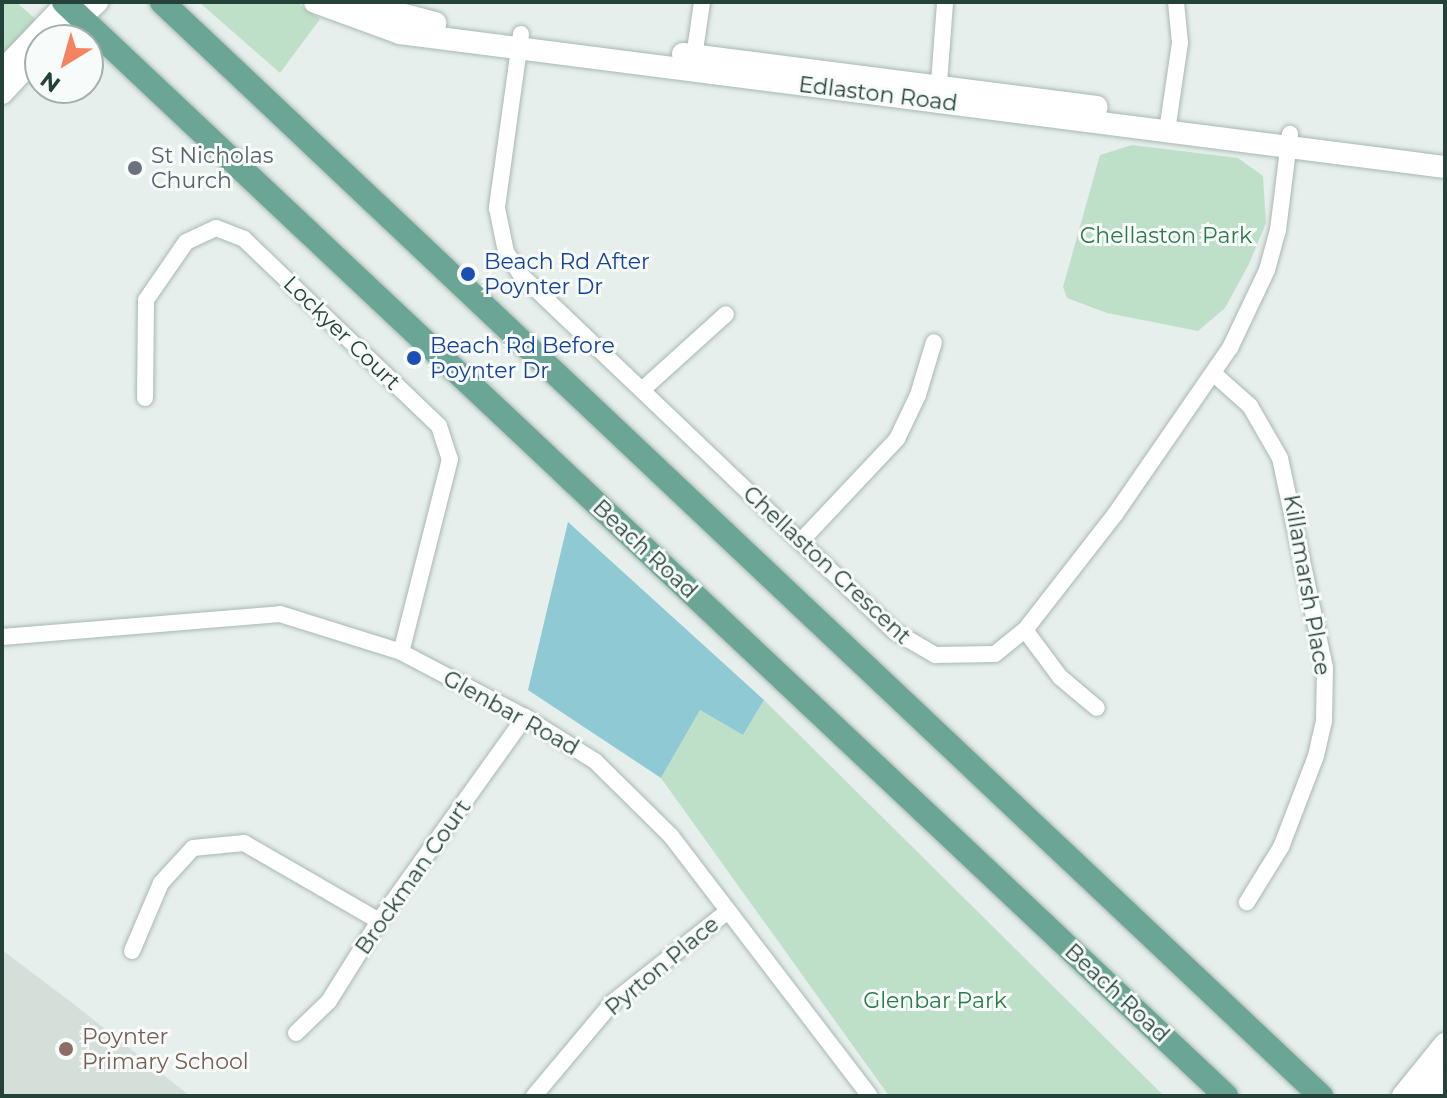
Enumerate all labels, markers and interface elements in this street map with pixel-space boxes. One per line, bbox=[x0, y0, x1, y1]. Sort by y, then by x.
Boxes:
north arrow bbox=[24, 24, 104, 104]
text: N bbox=[35, 66, 66, 98]
street label: Edlaston Road bbox=[797, 71, 959, 117]
place label: St Nicholas Church bbox=[151, 142, 274, 194]
marker: St Nicholas Church bbox=[126, 159, 144, 177]
park label: Chellaston Park bbox=[1080, 223, 1252, 249]
place label: Beach Rd After Poynter Dr bbox=[484, 248, 650, 300]
marker: Beach Rd After Poynter Dr bbox=[459, 265, 477, 283]
street label: Lockyer Court bbox=[278, 270, 406, 396]
place label: Beach Rd Before Poynter Dr bbox=[430, 332, 615, 384]
marker: Beach Rd Before Poynter Dr bbox=[405, 349, 423, 367]
street label: Chellaston Crescent bbox=[738, 480, 916, 650]
street label: Killamarsh Place bbox=[1278, 493, 1336, 677]
street label: Beach Road bbox=[587, 494, 703, 604]
street label: Glenbar Road bbox=[439, 665, 583, 761]
street label: Brockman Court bbox=[350, 795, 476, 959]
street label: Pyrton Place bbox=[600, 911, 724, 1021]
street label: Beach Road bbox=[1059, 938, 1175, 1048]
park label: Glenbar Park bbox=[863, 988, 1007, 1014]
place label: Poynter Primary School bbox=[82, 1023, 249, 1074]
marker: Poynter Primary School bbox=[57, 1040, 75, 1058]

